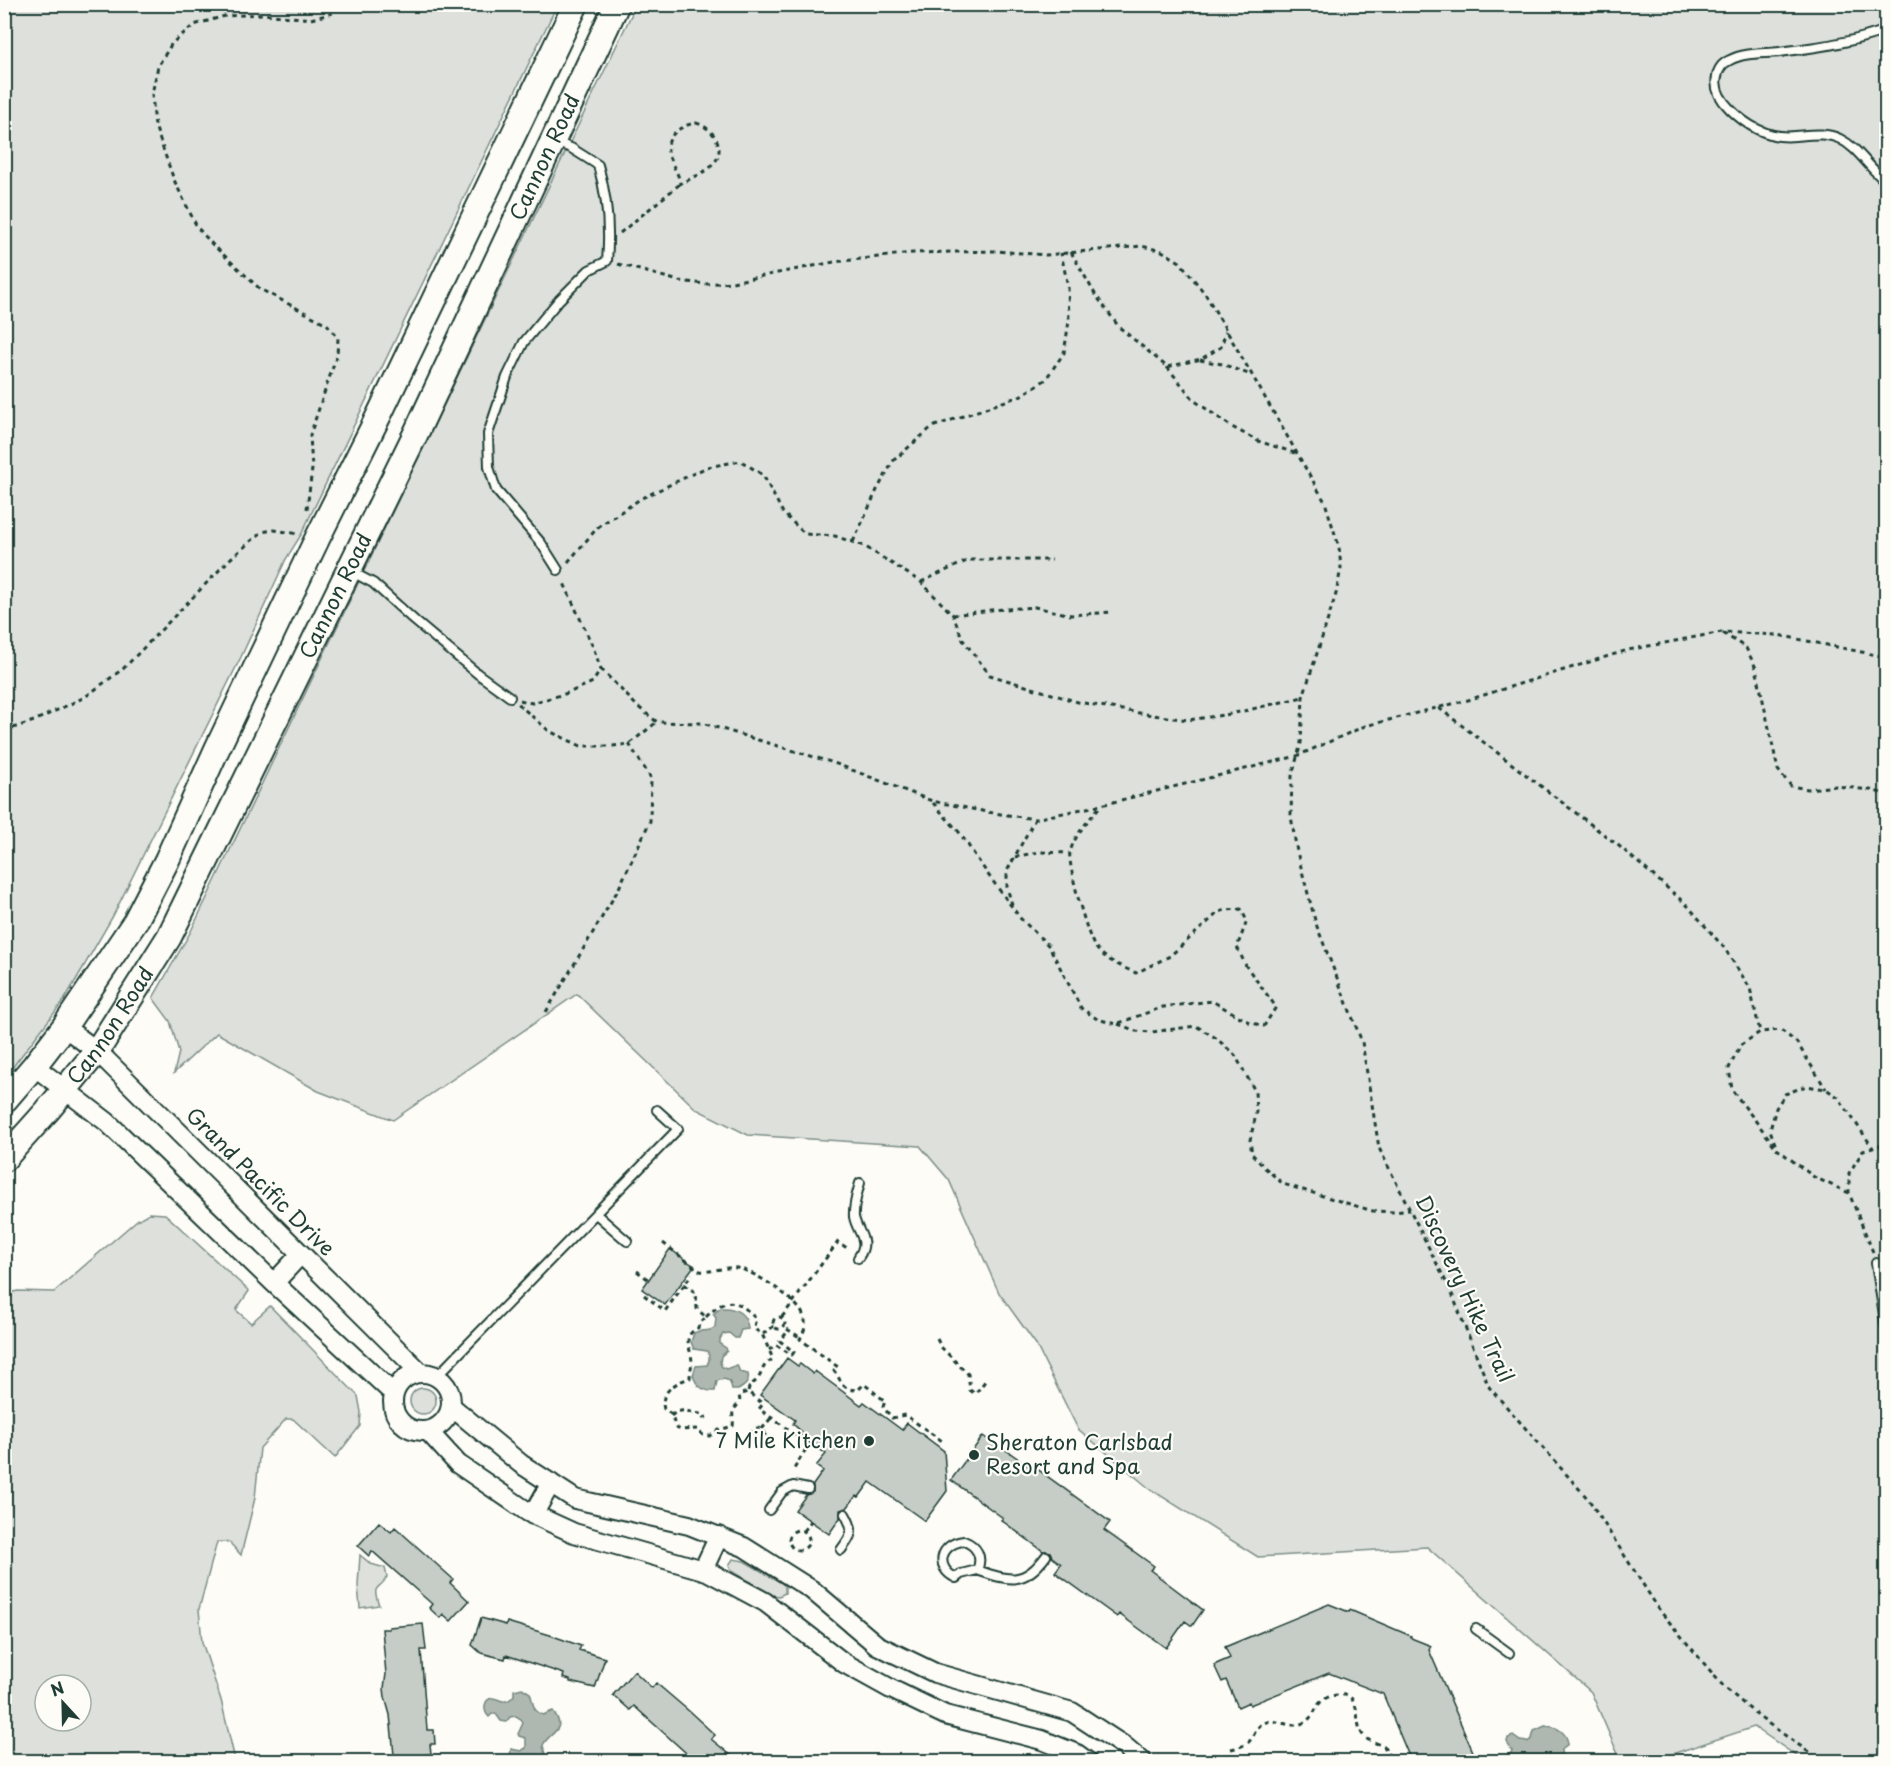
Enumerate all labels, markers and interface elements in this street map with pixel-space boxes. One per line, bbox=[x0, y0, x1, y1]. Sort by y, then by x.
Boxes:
street label: Cannon Road bbox=[500, 88, 587, 225]
street label: Cannon Road bbox=[290, 527, 379, 664]
street label: Cannon Road bbox=[58, 960, 160, 1091]
street label: Grand Pacific Drive bbox=[180, 1099, 343, 1262]
street label: Discovery Hike Trail bbox=[1408, 1189, 1523, 1387]
place label: 7 Mile Kitchen bbox=[716, 1423, 857, 1455]
place label: Sheraton Carlsbad Resort and Spa bbox=[986, 1425, 1173, 1481]
marker: 7 Mile Kitchen bbox=[862, 1434, 876, 1448]
marker: Sheraton Carlsbad Resort and Spa bbox=[967, 1448, 981, 1462]
north arrow bbox=[33, 1673, 93, 1733]
text: N bbox=[47, 1675, 67, 1702]

